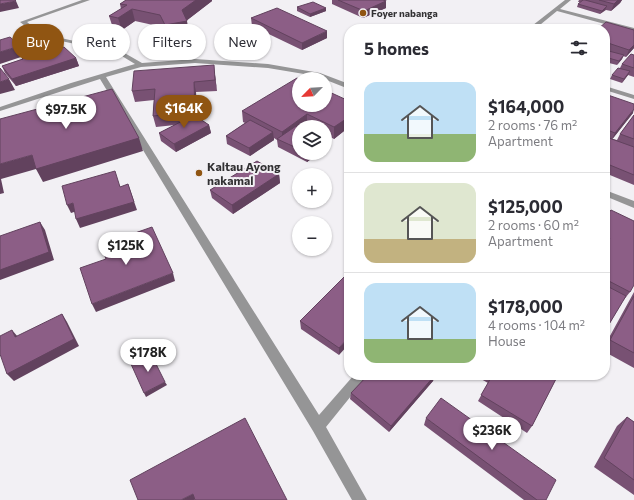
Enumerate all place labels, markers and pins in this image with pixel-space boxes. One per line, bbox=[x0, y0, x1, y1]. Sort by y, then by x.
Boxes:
place label: Foyer nabanga bbox=[371, 7, 438, 19]
marker: Foyer nabanga bbox=[358, 8, 368, 18]
pin: $164K bbox=[156, 95, 212, 129]
pin: $97.5K bbox=[33, 96, 99, 130]
place label: Kaltau Ayong nakamal bbox=[207, 159, 281, 187]
marker: Kaltau Ayong nakamal bbox=[194, 168, 204, 178]
pin: $125K bbox=[98, 232, 154, 266]
pin: $178K bbox=[120, 339, 176, 373]
pin: $236K bbox=[464, 417, 520, 451]

